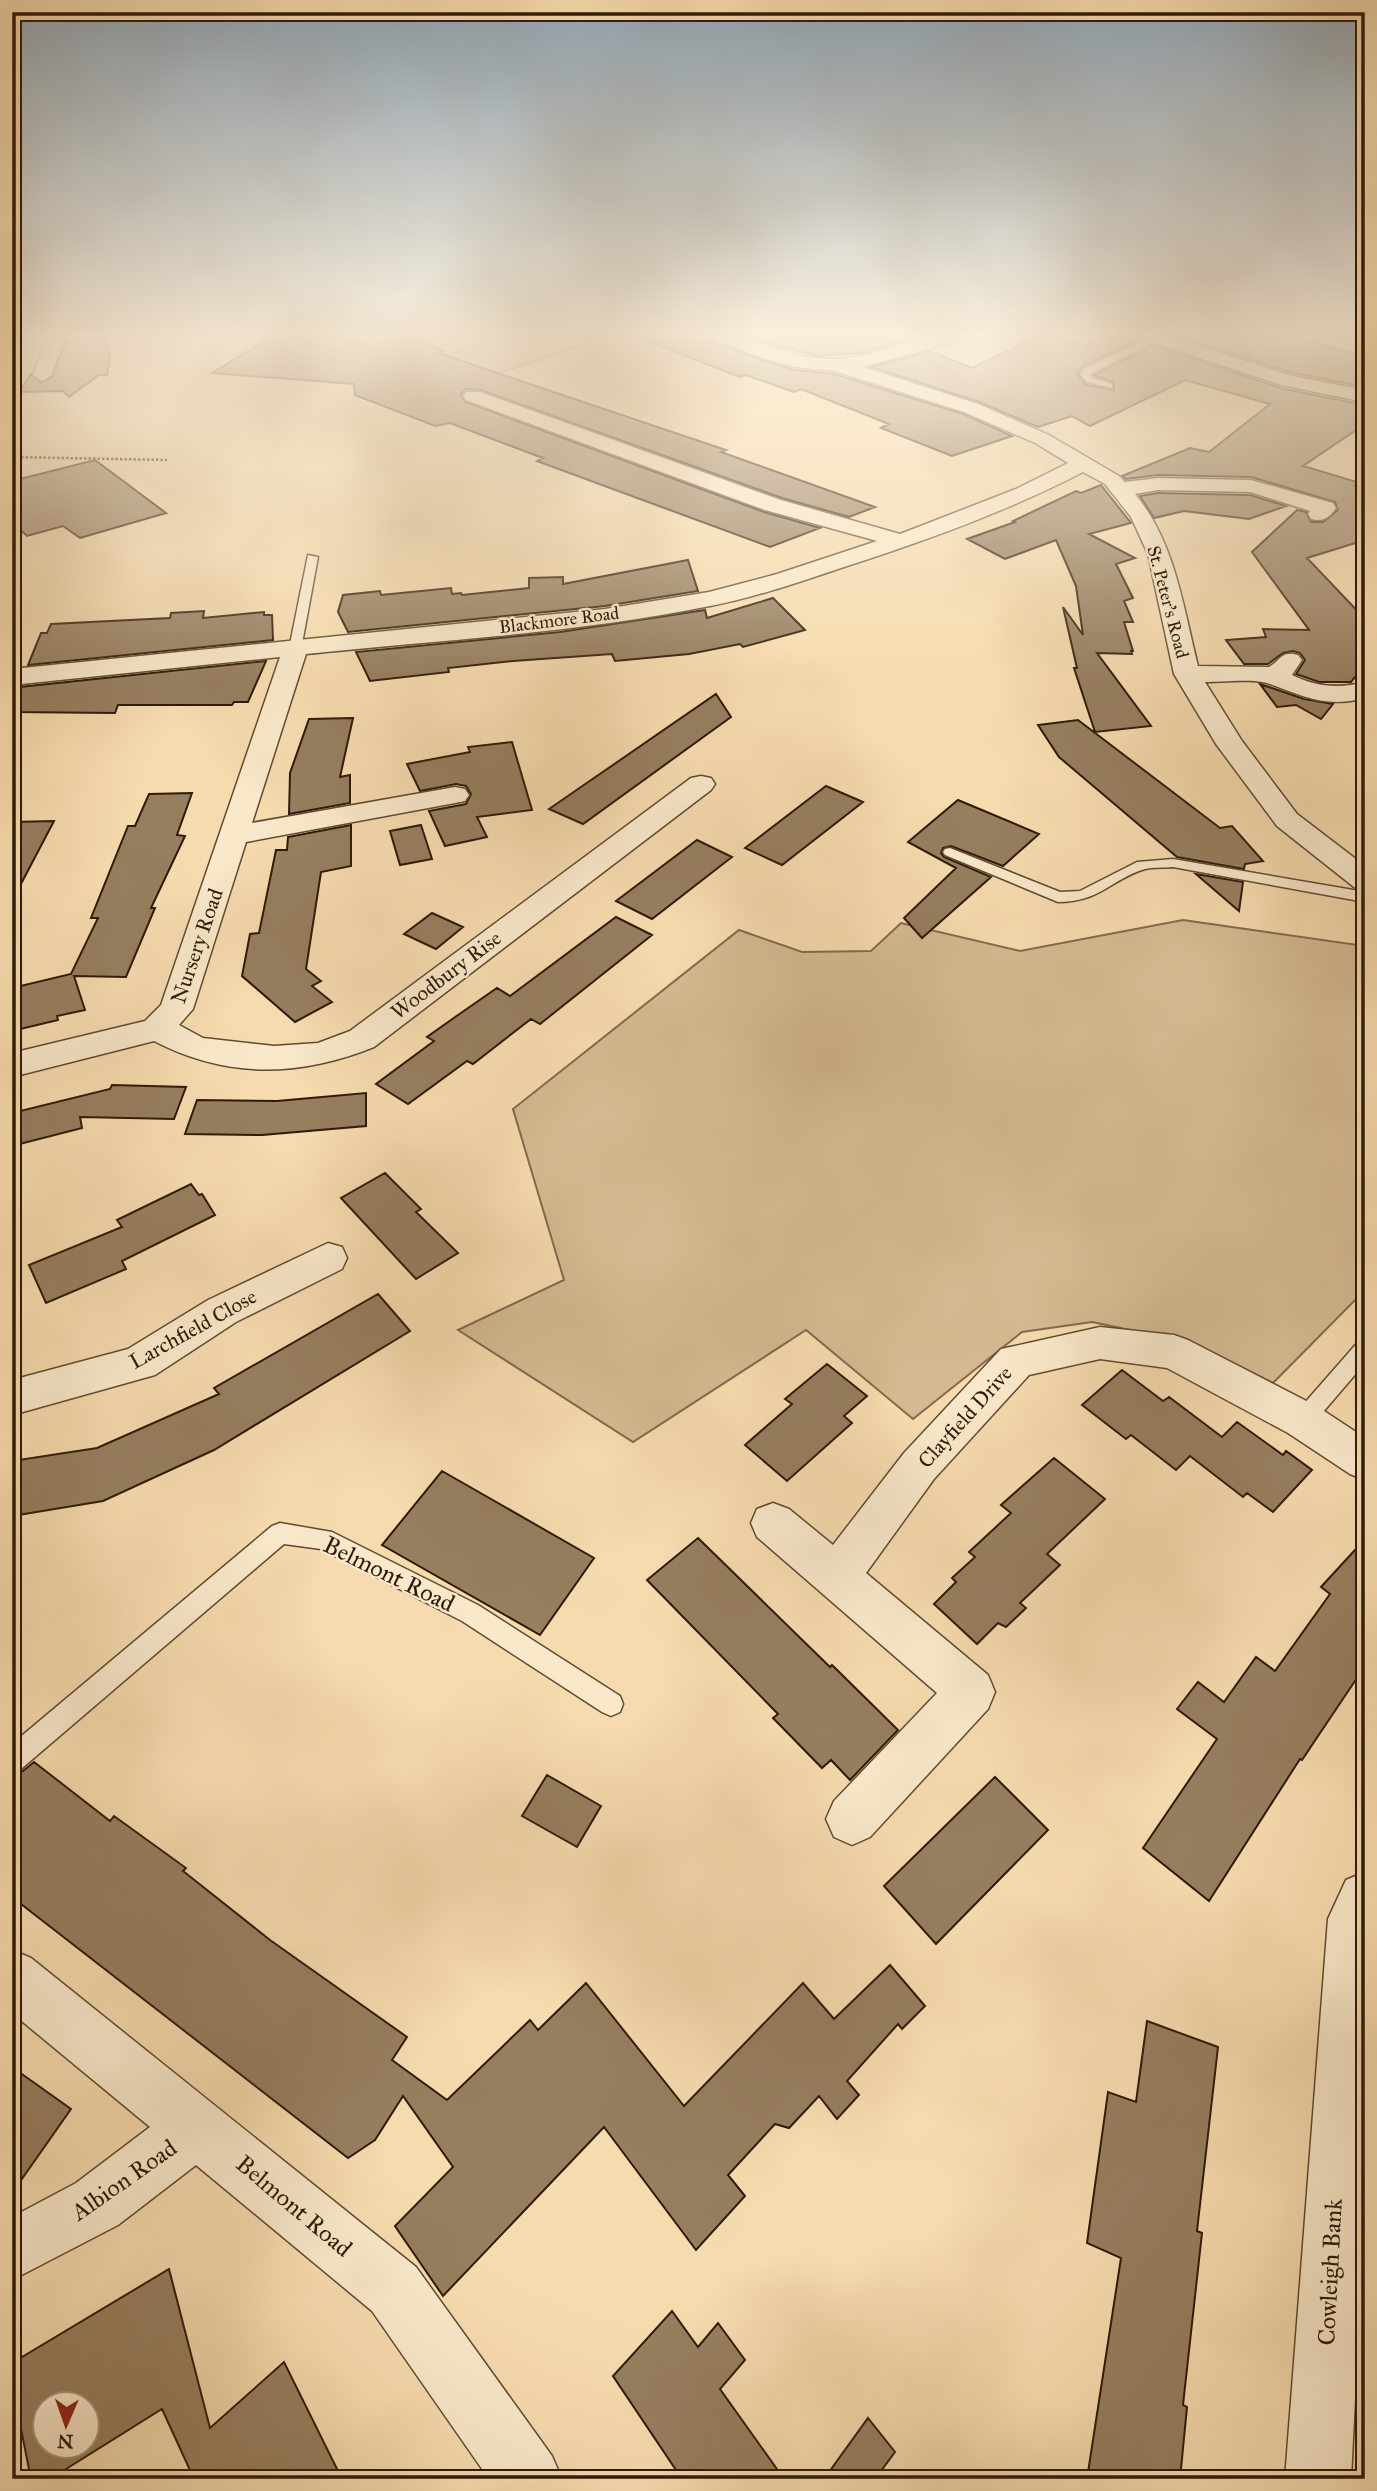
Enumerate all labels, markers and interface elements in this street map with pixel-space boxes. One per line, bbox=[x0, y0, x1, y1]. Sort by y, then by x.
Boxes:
street label: St. Peter's Road bbox=[1142, 543, 1194, 661]
street label: Blackmore Road bbox=[498, 602, 620, 638]
street label: Nursery Road bbox=[165, 885, 229, 1007]
street label: Woodbury Rise bbox=[386, 925, 507, 1025]
street label: Larchfield Close bbox=[125, 1283, 261, 1375]
street label: Clayfield Drive bbox=[912, 1360, 1018, 1473]
street label: Belmont Road bbox=[318, 1529, 460, 1619]
street label: Albion Road bbox=[64, 2133, 183, 2228]
street label: Belmont Road bbox=[230, 2149, 358, 2263]
street label: Cowleigh Bank bbox=[1311, 2197, 1349, 2346]
north arrow bbox=[32, 2390, 102, 2460]
text: N bbox=[57, 2430, 74, 2453]

